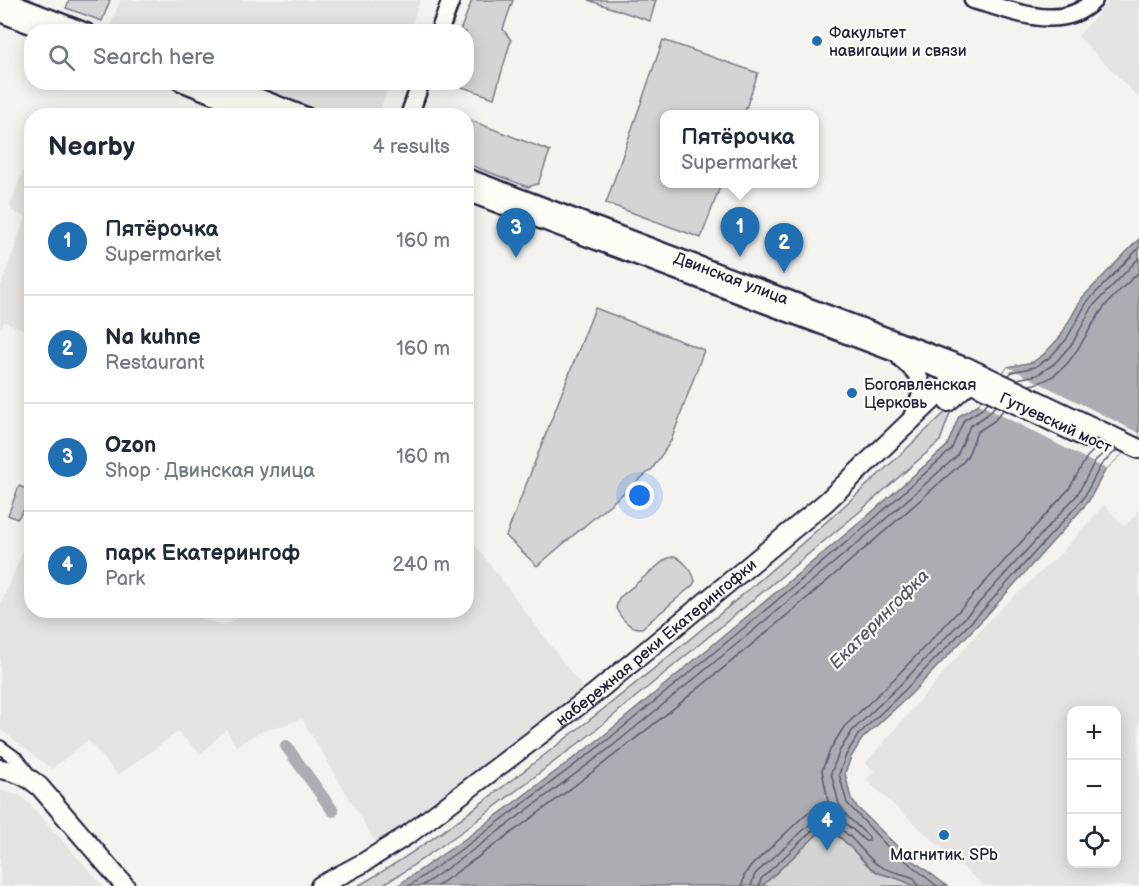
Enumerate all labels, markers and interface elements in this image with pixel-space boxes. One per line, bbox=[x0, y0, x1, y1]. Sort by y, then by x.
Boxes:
search box bbox=[24, 24, 474, 90]
place label: Факультет навигации и связи bbox=[829, 24, 967, 61]
marker: Факультет навигации и связи bbox=[810, 34, 824, 48]
icon: search bbox=[45, 41, 78, 74]
text: Search here bbox=[93, 44, 215, 71]
popup bbox=[660, 110, 819, 188]
text: Пятёрочка bbox=[681, 124, 795, 151]
text: Nearby bbox=[48, 132, 135, 163]
text: 4 results bbox=[372, 135, 450, 159]
text: Supermarket bbox=[681, 151, 798, 175]
pin: 3 bbox=[496, 208, 536, 258]
pin: 1 bbox=[720, 208, 760, 257]
text: Пятёрочка bbox=[105, 216, 218, 243]
pin: 2 bbox=[764, 224, 804, 273]
text: 1 bbox=[63, 229, 72, 253]
text: 160 m bbox=[396, 229, 450, 253]
text: Supermarket bbox=[105, 243, 221, 267]
street label: Двинская улица bbox=[671, 249, 791, 310]
text: Na kuhne bbox=[105, 324, 201, 351]
text: 2 bbox=[62, 337, 73, 361]
text: 160 m bbox=[396, 337, 450, 361]
text: Restaurant bbox=[105, 351, 205, 375]
place label: Богоявленская Церковь bbox=[864, 376, 977, 413]
marker: Богоявленская Церковь bbox=[845, 386, 859, 400]
street label: Гутуевский мост bbox=[996, 389, 1115, 458]
text: Ozon bbox=[105, 432, 156, 459]
text: 3 bbox=[62, 445, 73, 469]
text: 160 m bbox=[396, 445, 450, 469]
text: Shop · Двинская улица bbox=[105, 459, 315, 483]
your location bbox=[625, 481, 654, 510]
text: парк Екатерингоф bbox=[105, 540, 300, 567]
text: 4 bbox=[62, 553, 73, 577]
text: 240 m bbox=[393, 553, 450, 577]
street label: набережная реки Екатерингофки bbox=[553, 555, 761, 730]
water label: Екатерингофка bbox=[825, 565, 934, 674]
text: Park bbox=[105, 567, 145, 591]
map controls bbox=[1067, 706, 1121, 868]
button: + bbox=[1067, 706, 1121, 760]
button: − bbox=[1067, 760, 1121, 814]
pin: 4 bbox=[808, 802, 846, 851]
button: locate bbox=[1067, 814, 1121, 868]
marker: Магнитик. SPb bbox=[937, 828, 951, 842]
place label: Магнитик. SPb bbox=[890, 846, 998, 865]

